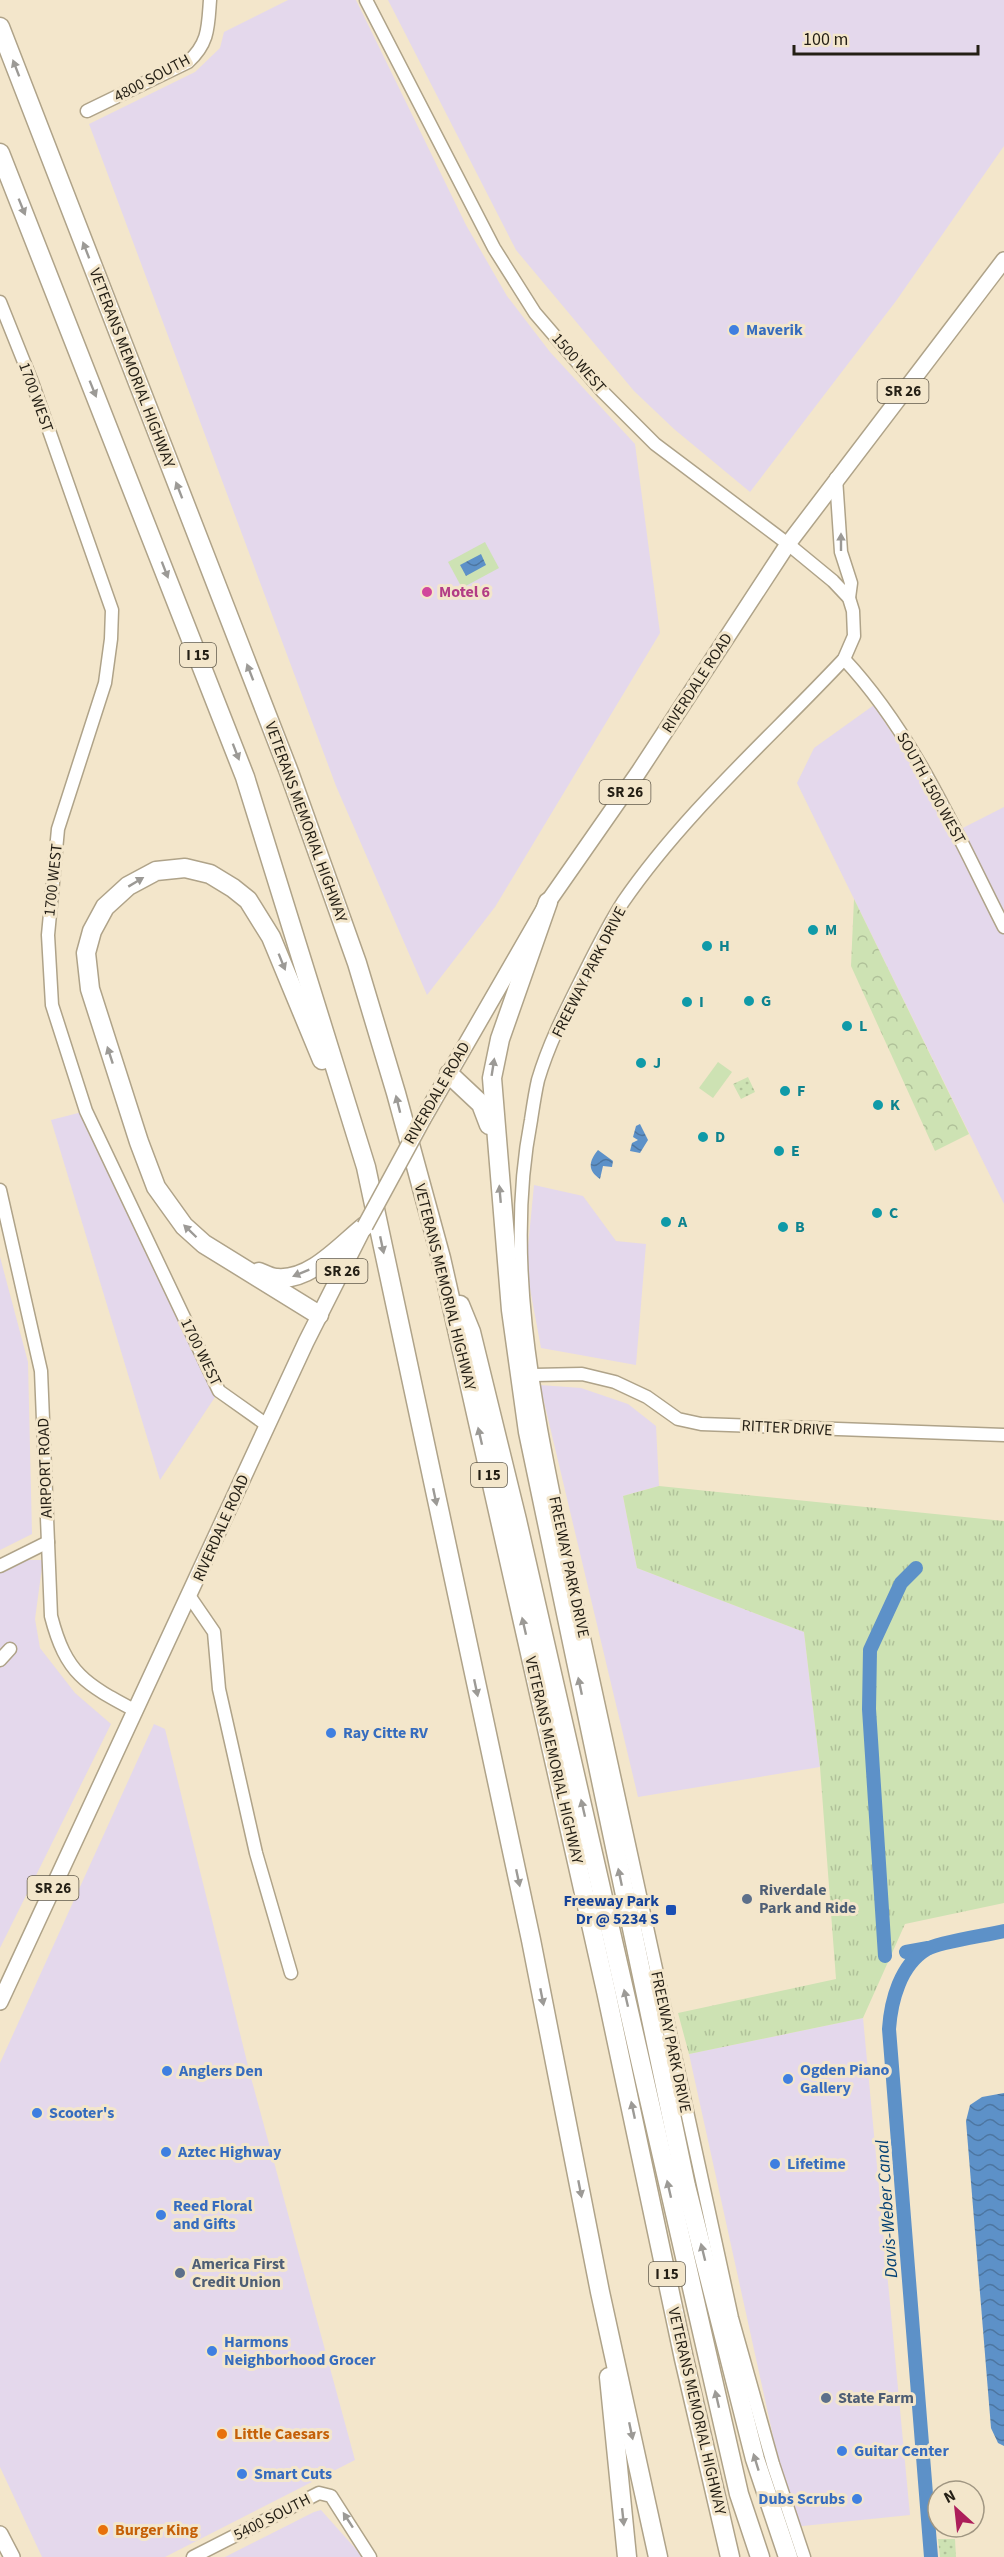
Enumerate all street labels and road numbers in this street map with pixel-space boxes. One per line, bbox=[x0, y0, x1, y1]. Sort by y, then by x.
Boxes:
street label: 4800 SOUTH bbox=[110, 49, 194, 107]
street label: VETERANS MEMORIAL HIGHWAY bbox=[84, 265, 180, 471]
street label: 1500 WEST bbox=[547, 328, 611, 398]
street label: 1700 WEST bbox=[13, 359, 59, 435]
road number: SR 26 bbox=[878, 379, 928, 403]
street label: RIVERDALE ROAD bbox=[656, 629, 738, 737]
road number: I 15 bbox=[180, 643, 216, 667]
street label: VETERANS MEMORIAL HIGHWAY bbox=[259, 718, 353, 926]
street label: SOUTH 1500 WEST bbox=[891, 728, 971, 848]
road number: SR 26 bbox=[600, 780, 650, 804]
street label: 1700 WEST bbox=[38, 842, 68, 917]
street label: FREEWAY PARK DRIVE bbox=[546, 903, 632, 1041]
street label: RIVERDALE ROAD bbox=[399, 1038, 475, 1148]
street label: VETERANS MEMORIAL HIGHWAY bbox=[409, 1181, 481, 1393]
road number: SR 26 bbox=[316, 1259, 368, 1283]
street label: 1700 WEST bbox=[175, 1314, 227, 1390]
street label: RITTER DRIVE bbox=[741, 1415, 833, 1441]
street label: AIRPORT ROAD bbox=[32, 1417, 58, 1519]
road number: I 15 bbox=[471, 1463, 507, 1487]
street label: RIVERDALE ROAD bbox=[188, 1471, 254, 1585]
street label: FREEWAY PARK DRIVE bbox=[543, 1494, 595, 1640]
street label: VETERANS MEMORIAL HIGHWAY bbox=[519, 1654, 589, 1866]
road number: SR 26 bbox=[28, 1876, 78, 1900]
street label: FREEWAY PARK DRIVE bbox=[645, 1969, 697, 2115]
road number: I 15 bbox=[649, 2262, 685, 2286]
street label: VETERANS MEMORIAL HIGHWAY bbox=[662, 2305, 732, 2517]
street label: 5400 SOUTH bbox=[230, 2488, 314, 2546]

